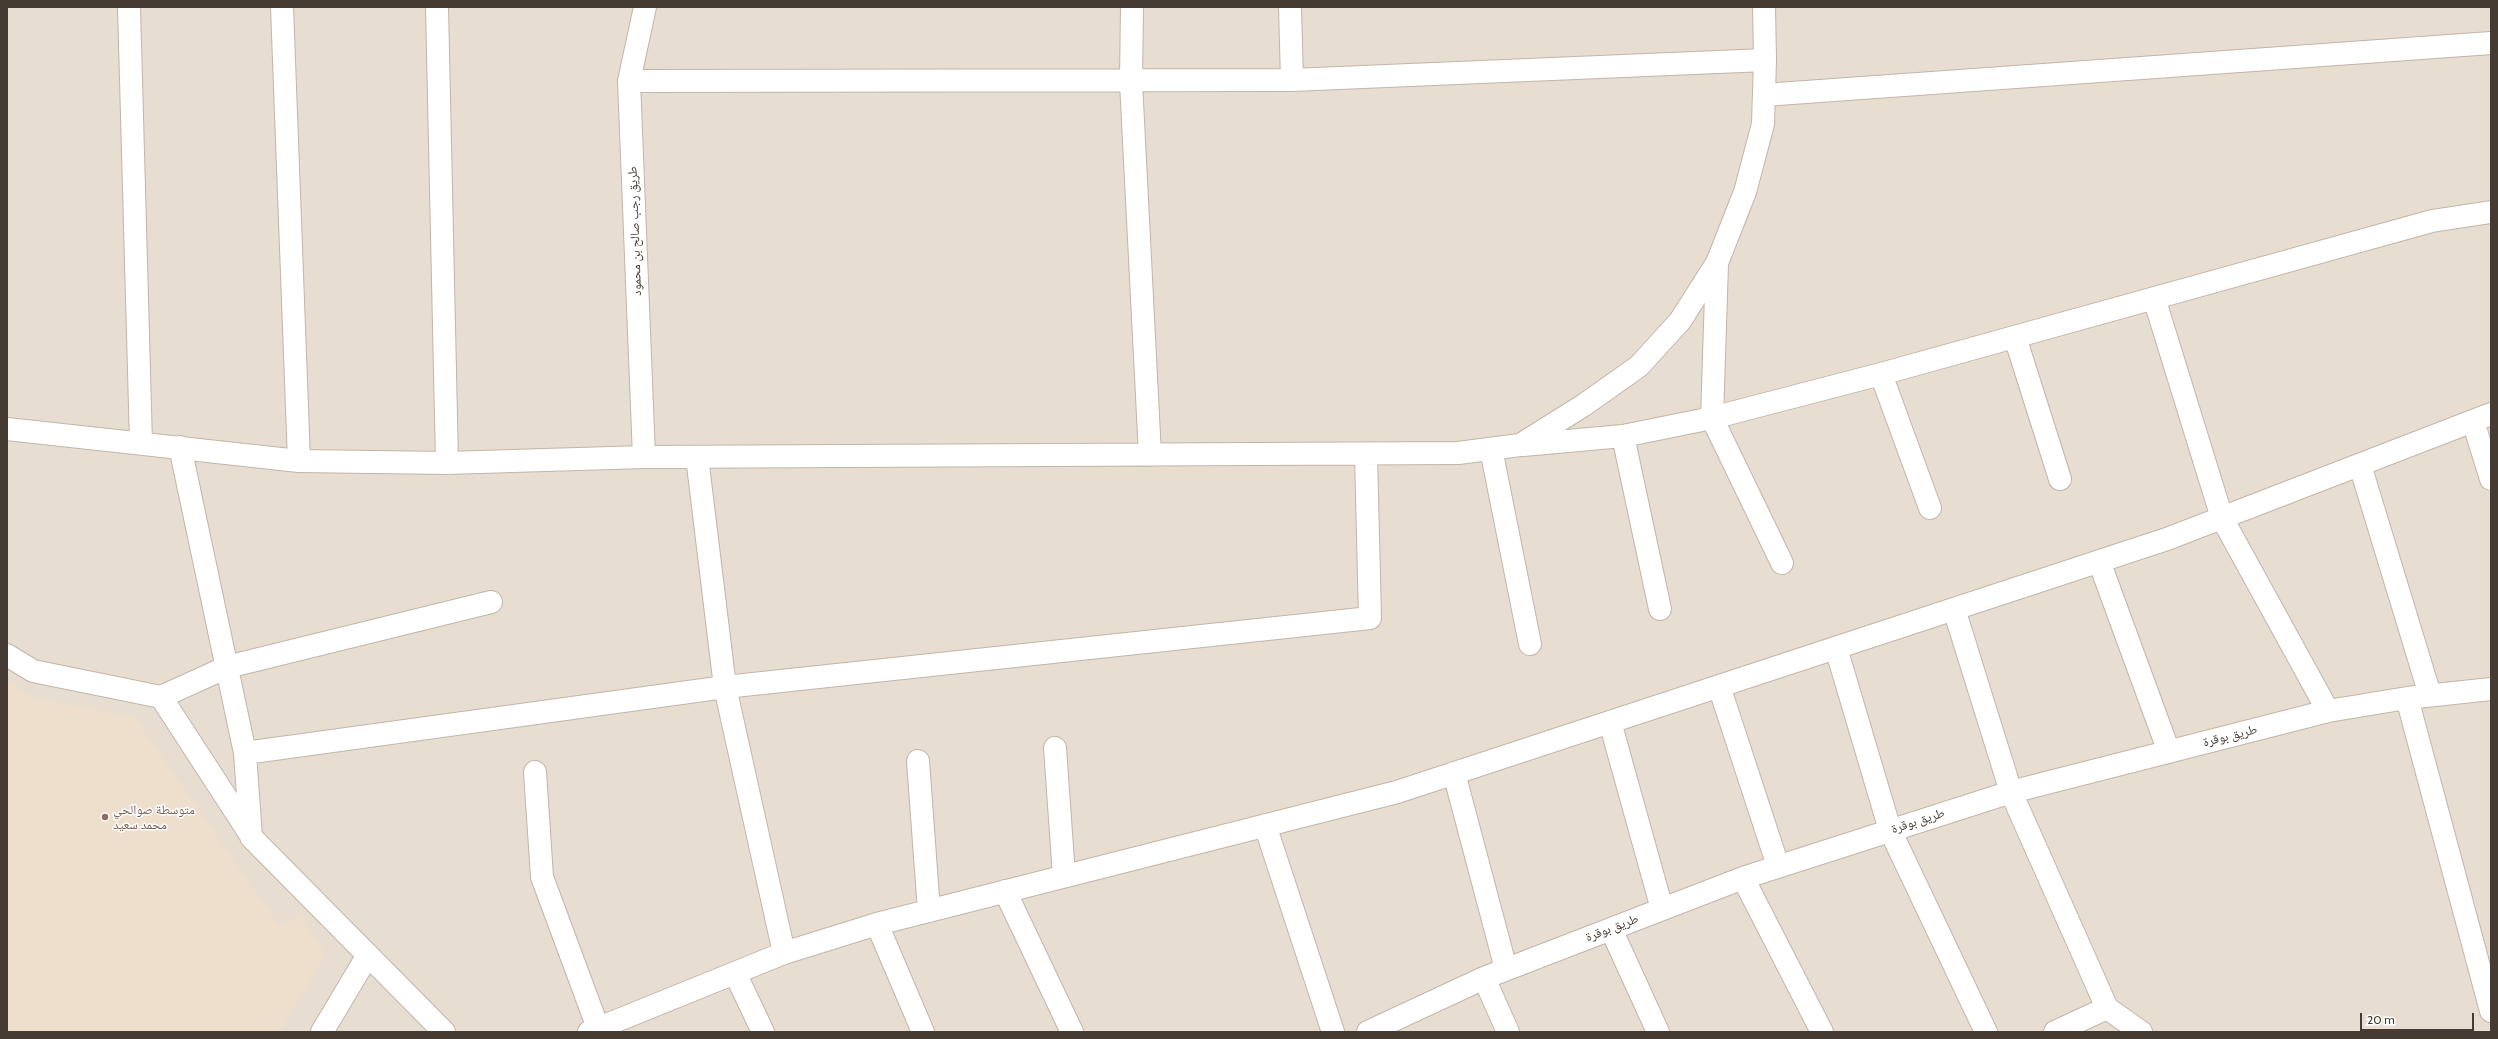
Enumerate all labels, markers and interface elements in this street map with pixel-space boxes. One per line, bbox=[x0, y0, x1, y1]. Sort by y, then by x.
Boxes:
street label: طريق رجب صالح بن محمود bbox=[625, 166, 645, 296]
street label: طريق بوقرة bbox=[2201, 722, 2259, 750]
place label: متوسطة صوالحي محمد سعيد bbox=[113, 802, 195, 833]
street label: طريق بوقرة bbox=[1889, 805, 1947, 837]
marker: متوسطة صوالحي محمد سعيد bbox=[100, 812, 110, 822]
street label: طريق بوقرة bbox=[1583, 911, 1641, 945]
scale bar bbox=[2362, 1005, 2476, 1031]
text: 20 m bbox=[2367, 1012, 2395, 1027]

